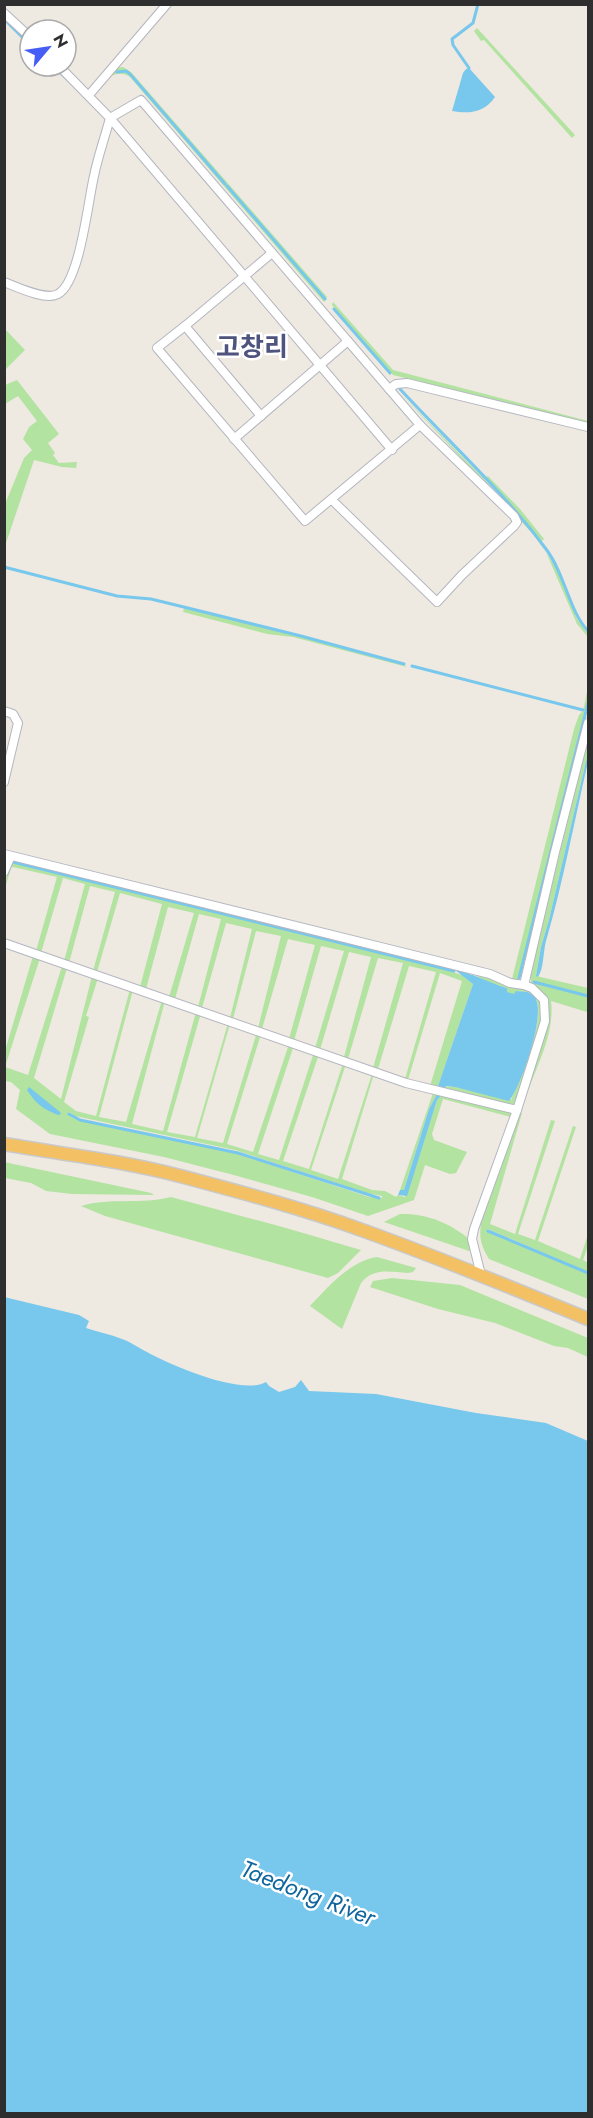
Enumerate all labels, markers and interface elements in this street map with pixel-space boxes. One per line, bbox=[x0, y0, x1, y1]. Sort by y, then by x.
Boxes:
north arrow bbox=[18, 18, 78, 78]
text: N bbox=[48, 30, 74, 52]
district label: 고창리 bbox=[216, 328, 288, 366]
water label: Taedong River bbox=[236, 1851, 382, 1935]

